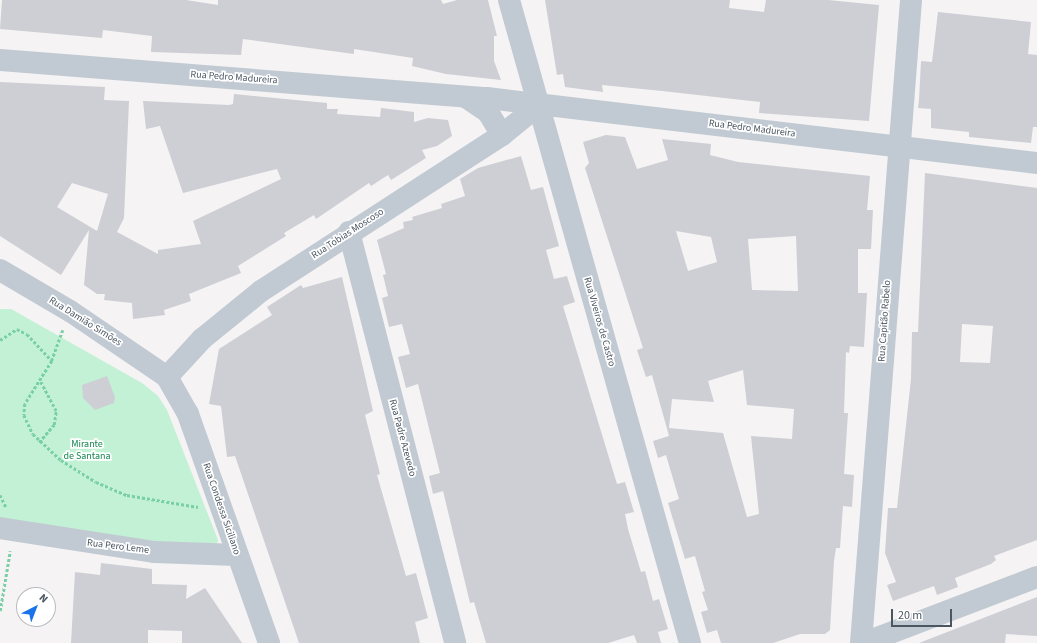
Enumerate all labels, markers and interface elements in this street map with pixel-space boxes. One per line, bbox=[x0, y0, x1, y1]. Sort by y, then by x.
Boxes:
street label: Rua Pedro Madureira bbox=[190, 69, 278, 87]
street label: Rua Pedro Madureira bbox=[708, 118, 796, 140]
street label: Rua Tobias Moscoso bbox=[310, 206, 386, 262]
street label: Rua Viveiros de Castro bbox=[581, 276, 617, 368]
street label: Rua Capitão Rabelo bbox=[876, 280, 894, 362]
street label: Rua Damião Simões bbox=[47, 295, 123, 349]
street label: Rua Padre Azevedo bbox=[386, 398, 418, 478]
park label: Mirante de Santana bbox=[63, 438, 111, 462]
street label: Rua Condessa Siciliano bbox=[200, 461, 242, 557]
street label: Rua Pero Leme bbox=[86, 537, 150, 557]
north arrow bbox=[16, 587, 56, 627]
text: N bbox=[36, 590, 51, 606]
scale bar bbox=[893, 601, 954, 627]
text: 20 m bbox=[898, 607, 922, 624]

